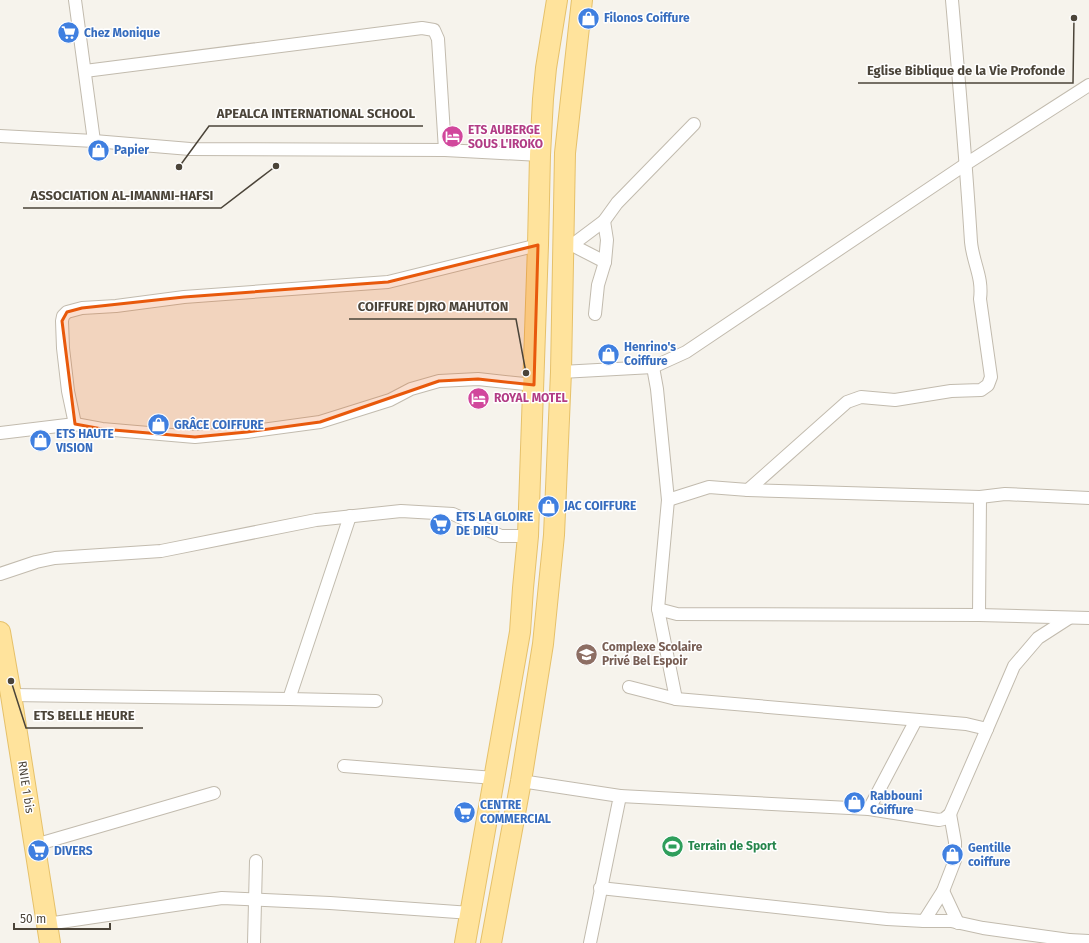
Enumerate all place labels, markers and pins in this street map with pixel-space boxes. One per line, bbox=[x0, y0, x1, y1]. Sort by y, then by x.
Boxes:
shop icon: Filonos Coiffure bbox=[576, 5, 602, 31]
place label: Filonos Coiffure bbox=[604, 11, 690, 25]
supermarket icon: Chez Monique bbox=[56, 20, 82, 46]
place label: Chez Monique bbox=[84, 26, 160, 40]
callout: Eglise Biblique de la Vie Profonde bbox=[858, 58, 1073, 83]
callout: APEALCA INTERNATIONAL SCHOOL bbox=[209, 101, 423, 126]
place label: ETS AUBERGE SOUS L'IROKO bbox=[468, 123, 543, 151]
hotel icon: ETS AUBERGE SOUS L'IROKO bbox=[440, 124, 466, 150]
shop icon: Papier bbox=[85, 137, 111, 163]
place label: Papier bbox=[114, 143, 149, 157]
callout: ASSOCIATION AL-IMANMI-HAFSI bbox=[23, 183, 221, 208]
callout: COIFFURE DJRO MAHUTON bbox=[349, 294, 516, 319]
place label: Henrino's Coiffure bbox=[624, 340, 676, 368]
shop icon: Henrino's Coiffure bbox=[595, 341, 621, 367]
hotel icon: ROYAL MOTEL bbox=[466, 385, 492, 411]
place label: ROYAL MOTEL bbox=[494, 391, 568, 405]
shop icon: GRÂCE COIFFURE bbox=[145, 412, 171, 438]
place label: GRÂCE COIFFURE bbox=[174, 417, 264, 432]
place label: ETS HAUTE VISION bbox=[55, 427, 114, 455]
shop icon: ETS HAUTE VISION bbox=[28, 428, 54, 454]
shop icon: JAC COIFFURE bbox=[535, 493, 561, 519]
place label: JAC COIFFURE bbox=[563, 499, 636, 513]
place label: ETS LA GLOIRE DE DIEU bbox=[456, 510, 533, 538]
supermarket icon: ETS LA GLOIRE DE DIEU bbox=[428, 511, 454, 537]
place label: Complexe Scolaire Privé Bel Espoir bbox=[602, 640, 703, 668]
school or university icon: Complexe Scolaire Privé Bel Espoir bbox=[573, 641, 599, 667]
callout: ETS BELLE HEURE bbox=[26, 703, 143, 728]
place label: Rabbouni Coiffure bbox=[870, 789, 922, 817]
shop icon: Rabbouni Coiffure bbox=[842, 790, 868, 816]
place label: CENTRE COMMERCIAL bbox=[480, 798, 551, 826]
supermarket icon: CENTRE COMMERCIAL bbox=[451, 799, 477, 825]
sports icon: Terrain de Sport bbox=[659, 833, 685, 859]
supermarket icon: DIVERS bbox=[26, 838, 52, 864]
place label: Terrain de Sport bbox=[688, 839, 777, 853]
place label: Gentille coiffure bbox=[968, 841, 1011, 869]
shop icon: Gentille coiffure bbox=[940, 842, 966, 868]
place label: DIVERS bbox=[54, 844, 93, 858]

